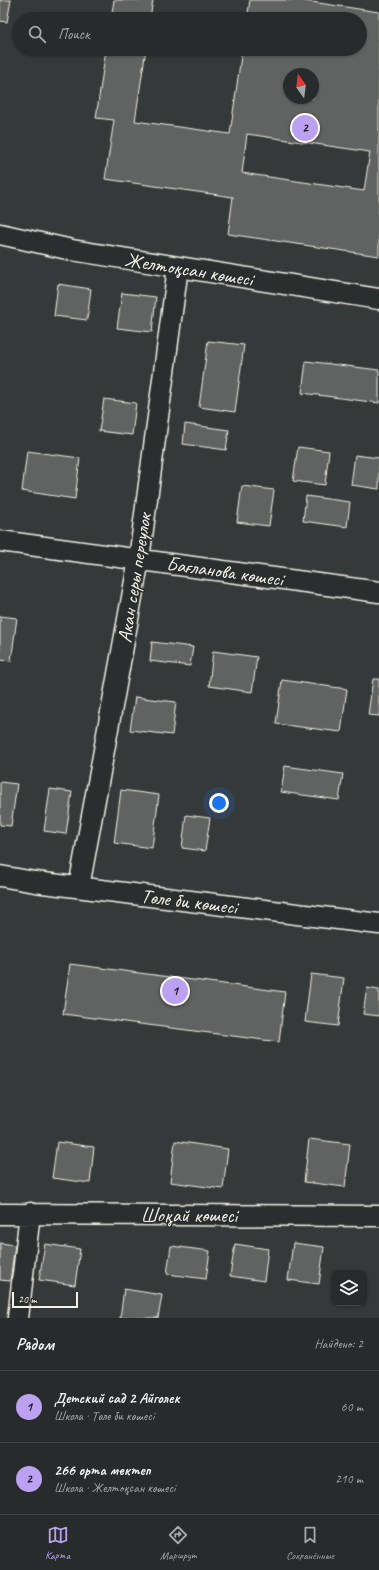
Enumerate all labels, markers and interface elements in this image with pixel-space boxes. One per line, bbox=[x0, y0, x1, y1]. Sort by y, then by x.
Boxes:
search box bbox=[12, 12, 367, 56]
icon: search bbox=[26, 23, 48, 45]
text: Поиск bbox=[58, 25, 90, 44]
north arrow bbox=[283, 68, 319, 104]
pin: 2 bbox=[292, 113, 318, 143]
street label: Желтоқсан көшесі bbox=[123, 247, 257, 292]
street label: Акан серы переулок bbox=[112, 510, 157, 644]
street label: Бағланова көшесі bbox=[165, 551, 287, 592]
your location bbox=[209, 793, 229, 813]
street label: Төле би көшесі bbox=[139, 883, 241, 920]
pin: 1 bbox=[162, 976, 188, 1006]
street label: Шоқай көшесі bbox=[141, 1203, 240, 1228]
map controls bbox=[331, 1270, 367, 1306]
button: layers bbox=[331, 1270, 367, 1306]
scale bar bbox=[12, 1290, 78, 1309]
text: 20 m bbox=[18, 1292, 37, 1306]
text: Рядом bbox=[16, 1334, 54, 1355]
text: Найдено: 2 bbox=[315, 1336, 363, 1352]
text: Детский сад 2 Айголек bbox=[54, 1389, 180, 1408]
text: 1 bbox=[26, 1399, 32, 1415]
text: 60 m bbox=[341, 1399, 363, 1415]
text: Школа · Төле би көшесі bbox=[54, 1408, 154, 1424]
text: 266 орта мектеп bbox=[54, 1461, 151, 1480]
text: 2 bbox=[26, 1471, 32, 1487]
text: 210 m bbox=[335, 1471, 363, 1487]
text: Школа · Желтоқсан көшесі bbox=[54, 1480, 175, 1496]
tab: Карта bbox=[45, 1524, 70, 1562]
tab: Маршрут bbox=[160, 1524, 196, 1562]
tab: Сохранённые bbox=[286, 1524, 334, 1562]

